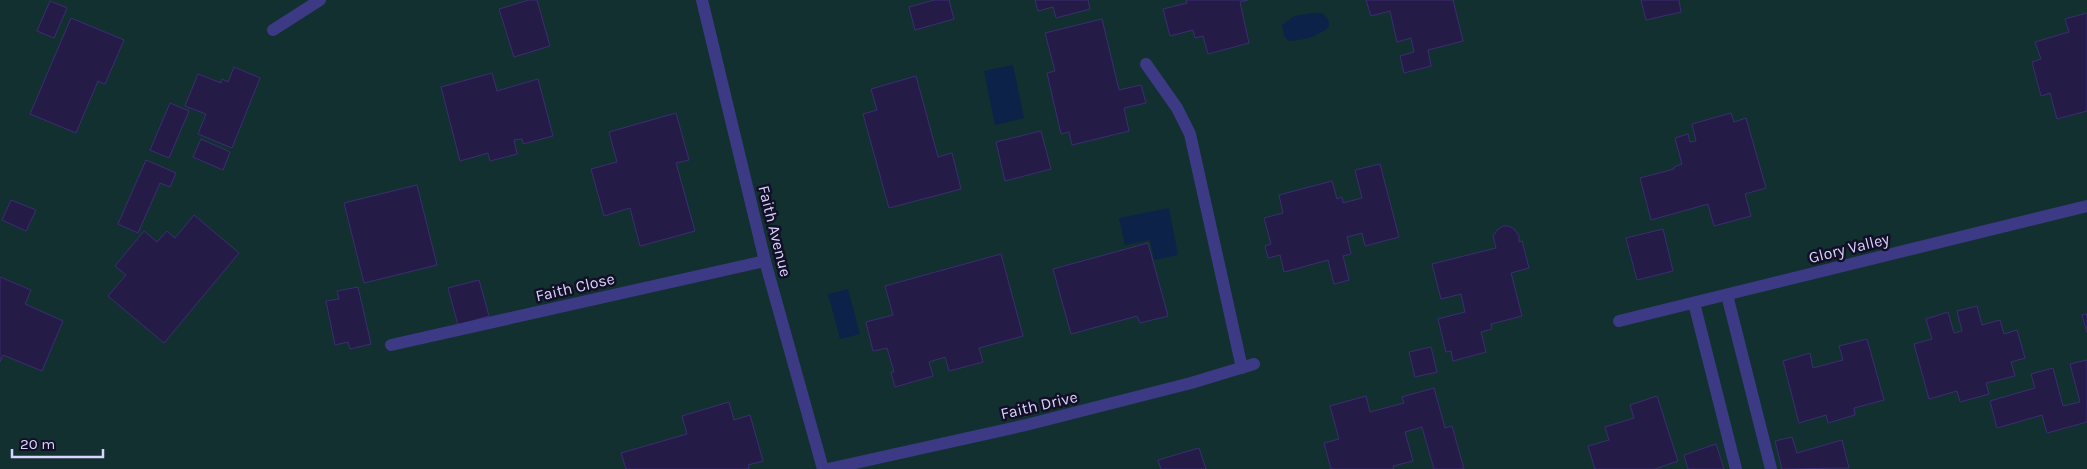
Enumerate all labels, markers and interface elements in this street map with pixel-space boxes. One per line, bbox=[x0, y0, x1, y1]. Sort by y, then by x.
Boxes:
street label: Faith Avenue bbox=[754, 183, 796, 279]
street label: Glory Valley bbox=[1807, 229, 1892, 267]
street label: Faith Close bbox=[534, 269, 616, 305]
street label: Faith Drive bbox=[999, 387, 1079, 423]
scale bar bbox=[12, 426, 104, 458]
text: 20 m bbox=[20, 435, 55, 453]

